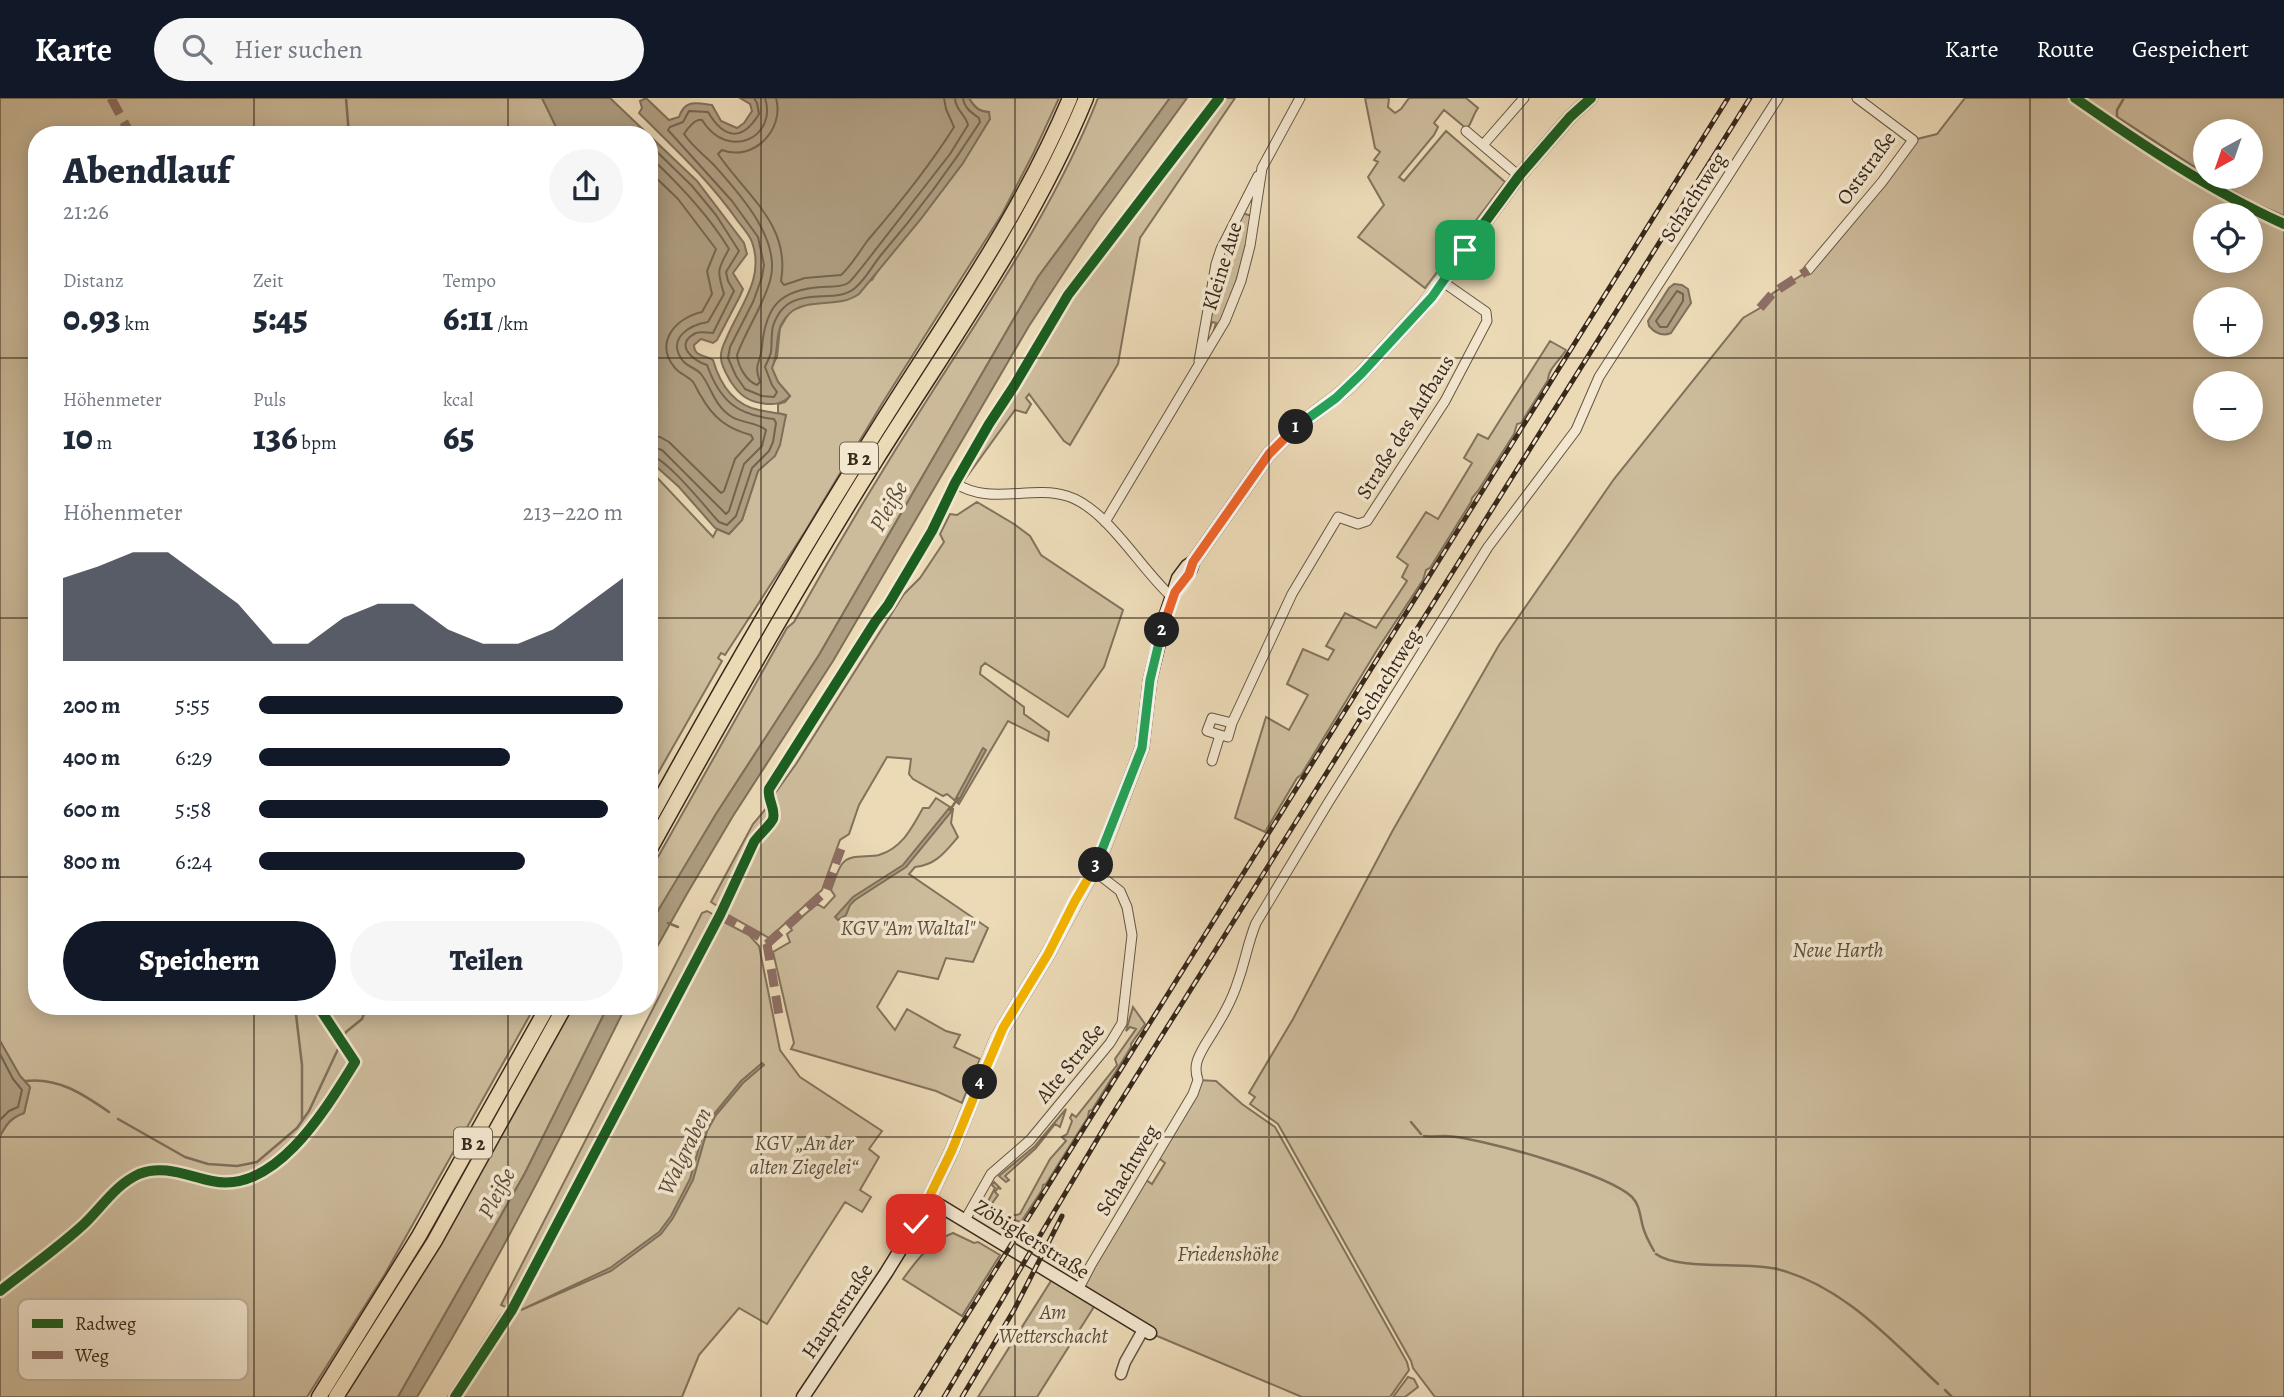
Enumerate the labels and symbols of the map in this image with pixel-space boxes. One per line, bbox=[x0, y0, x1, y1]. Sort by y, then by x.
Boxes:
north arrow bbox=[2193, 119, 2263, 189]
street label: Oststraße bbox=[1830, 126, 1902, 210]
street label: Schachtweg bbox=[1654, 146, 1733, 247]
street label: Kleine Aue bbox=[1195, 218, 1249, 314]
pin bbox=[1435, 220, 1495, 280]
street label: Straße des Aufbaus bbox=[1349, 349, 1461, 505]
pin: 1 bbox=[1278, 410, 1314, 444]
road number: B 2 bbox=[840, 442, 878, 474]
water label: Pleiße bbox=[862, 476, 915, 537]
pin: 2 bbox=[1144, 612, 1180, 648]
street label: Schachtweg bbox=[1349, 623, 1427, 725]
pin: 3 bbox=[1078, 848, 1114, 882]
park label: KGV "Am Waltal" bbox=[841, 914, 976, 942]
park label: Neue Harth bbox=[1793, 936, 1883, 964]
street label: Alte Straße bbox=[1029, 1017, 1111, 1109]
pin: 4 bbox=[962, 1065, 998, 1100]
water label: Walgraben bbox=[650, 1102, 719, 1200]
street label: Schachtweg bbox=[1089, 1119, 1165, 1221]
road number: B 2 bbox=[454, 1128, 492, 1158]
park label: KGV „An der alten Ziegelei“ bbox=[750, 1129, 859, 1181]
water label: Pleiße bbox=[470, 1163, 523, 1224]
street label: Zöbigkerstraße bbox=[969, 1192, 1095, 1286]
pin bbox=[886, 1194, 946, 1254]
park label: Friedenshöhe bbox=[1177, 1240, 1279, 1268]
street label: Hauptstraße bbox=[795, 1258, 879, 1364]
park label: Am Wetterschacht bbox=[998, 1298, 1109, 1350]
legend bbox=[18, 1299, 248, 1380]
text: Radweg bbox=[75, 1311, 137, 1337]
text: Weg bbox=[74, 1343, 110, 1369]

